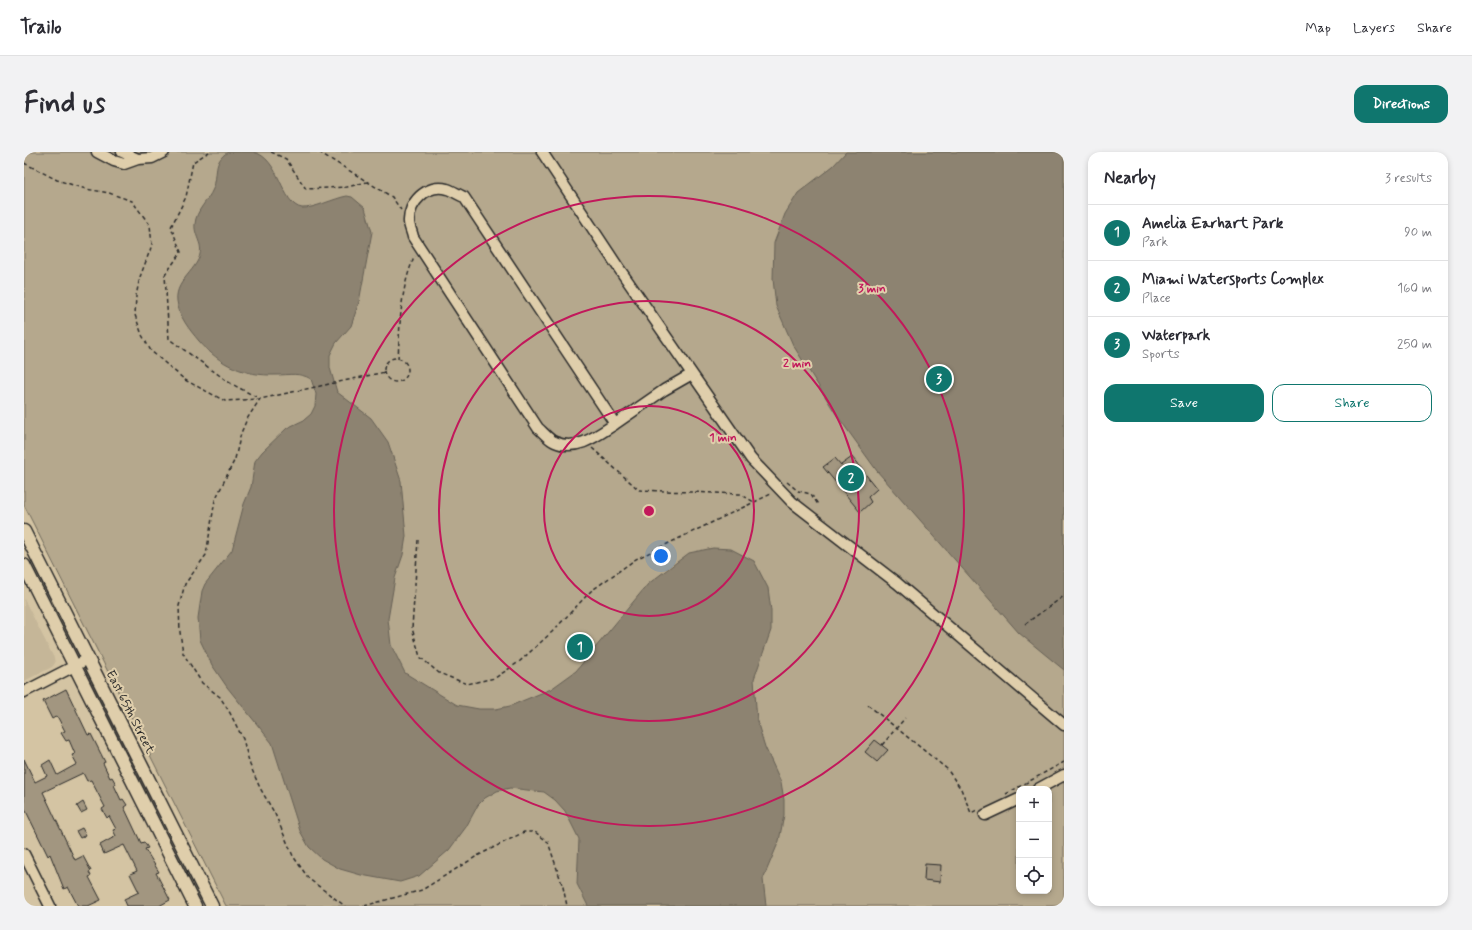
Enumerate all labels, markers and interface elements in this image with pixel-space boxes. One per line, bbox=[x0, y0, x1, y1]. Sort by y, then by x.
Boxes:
text: Trailo bbox=[20, 15, 62, 40]
text: Map bbox=[1305, 19, 1331, 37]
text: Layers bbox=[1353, 19, 1395, 37]
text: Share bbox=[1417, 19, 1452, 37]
button: Directions bbox=[1354, 85, 1448, 123]
text: Find us bbox=[24, 86, 105, 123]
text: Nearby bbox=[1104, 167, 1156, 189]
text: 3 results bbox=[1385, 170, 1432, 187]
text: Amelia Earhart Park bbox=[1142, 214, 1283, 234]
text: 1 bbox=[1114, 224, 1120, 241]
text: 90 m bbox=[1404, 224, 1432, 241]
text: Park bbox=[1142, 234, 1168, 251]
text: Miami Watersports Complex bbox=[1142, 270, 1324, 290]
text: 2 bbox=[1114, 280, 1120, 297]
text: 160 m bbox=[1397, 280, 1432, 297]
text: 3 min bbox=[858, 281, 886, 297]
text: Place bbox=[1142, 290, 1171, 307]
text: Waterpark bbox=[1142, 326, 1210, 346]
text: 3 bbox=[1114, 336, 1120, 353]
text: 250 m bbox=[1397, 336, 1432, 353]
text: Sports bbox=[1142, 346, 1180, 363]
text: 2 min bbox=[783, 356, 811, 372]
pin: 3 bbox=[926, 364, 952, 394]
button: Save bbox=[1104, 384, 1264, 422]
button: Share bbox=[1272, 384, 1432, 422]
text: 1 min bbox=[709, 430, 737, 446]
pin: 2 bbox=[838, 463, 864, 493]
centre of rings bbox=[642, 504, 656, 518]
your location bbox=[651, 546, 671, 566]
pin: 1 bbox=[567, 632, 593, 662]
street label: East 65th Street bbox=[102, 667, 159, 757]
map controls bbox=[1016, 786, 1052, 894]
button: + bbox=[1016, 786, 1052, 822]
button: − bbox=[1016, 822, 1052, 858]
button: locate bbox=[1016, 858, 1052, 894]

